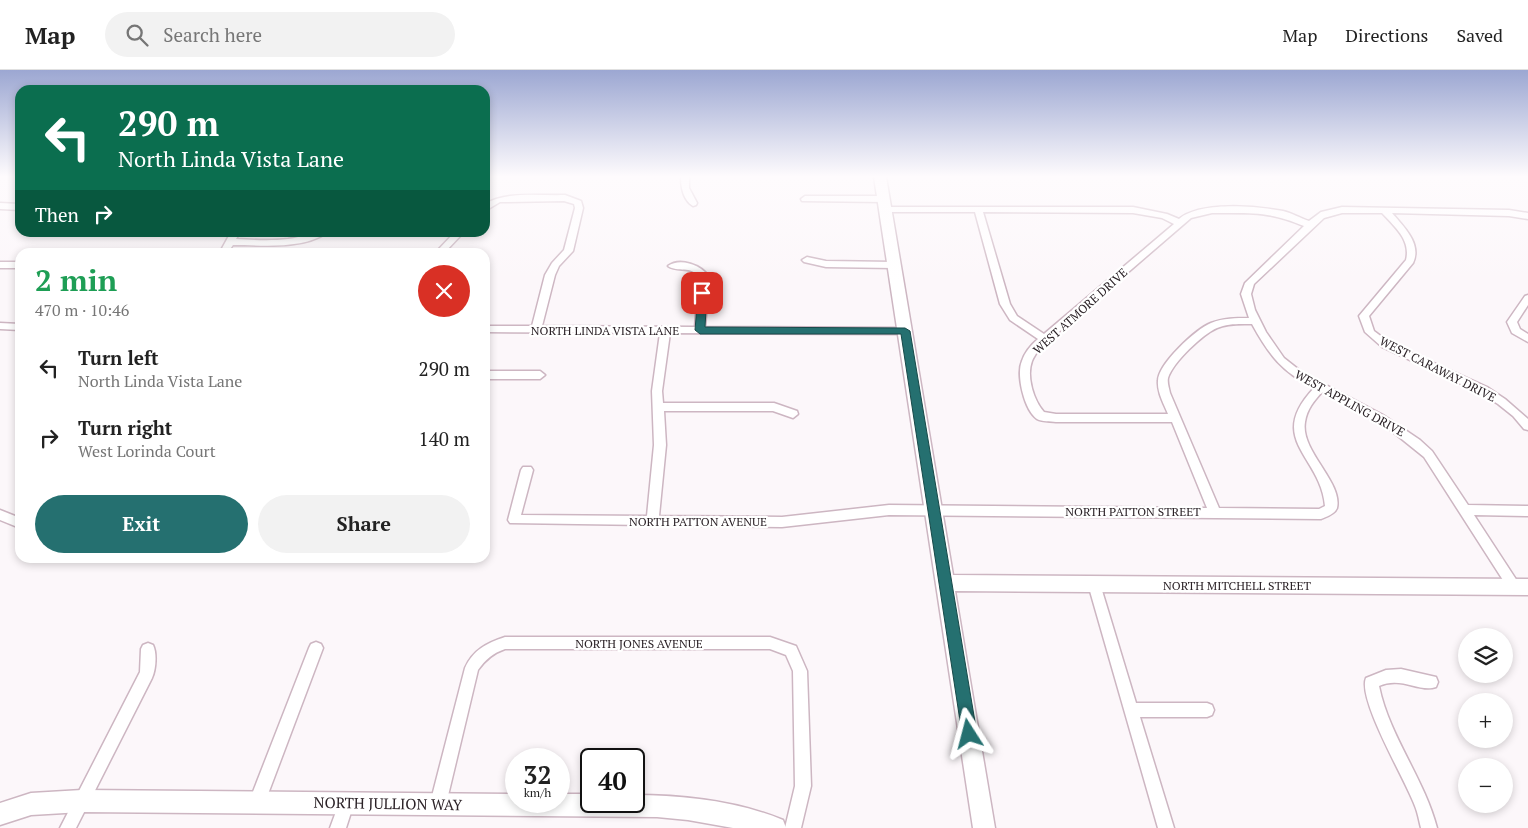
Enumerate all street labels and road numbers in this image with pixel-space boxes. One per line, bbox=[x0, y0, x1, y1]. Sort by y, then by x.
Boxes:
street label: WEST ATMORE DRIVE bbox=[1030, 265, 1130, 357]
street label: NORTH LINDA VISTA LANE bbox=[531, 323, 679, 338]
street label: WEST CARAWAY DRIVE bbox=[1377, 333, 1499, 405]
street label: WEST APPLING DRIVE bbox=[1292, 366, 1408, 440]
street label: NORTH PATTON STREET bbox=[1065, 504, 1201, 519]
street label: NORTH PATTON AVENUE bbox=[629, 514, 767, 529]
street label: NORTH MITCHELL STREET bbox=[1163, 578, 1312, 593]
street label: NORTH JONES AVENUE bbox=[575, 636, 703, 651]
street label: NORTH JULLION WAY bbox=[314, 792, 463, 814]

